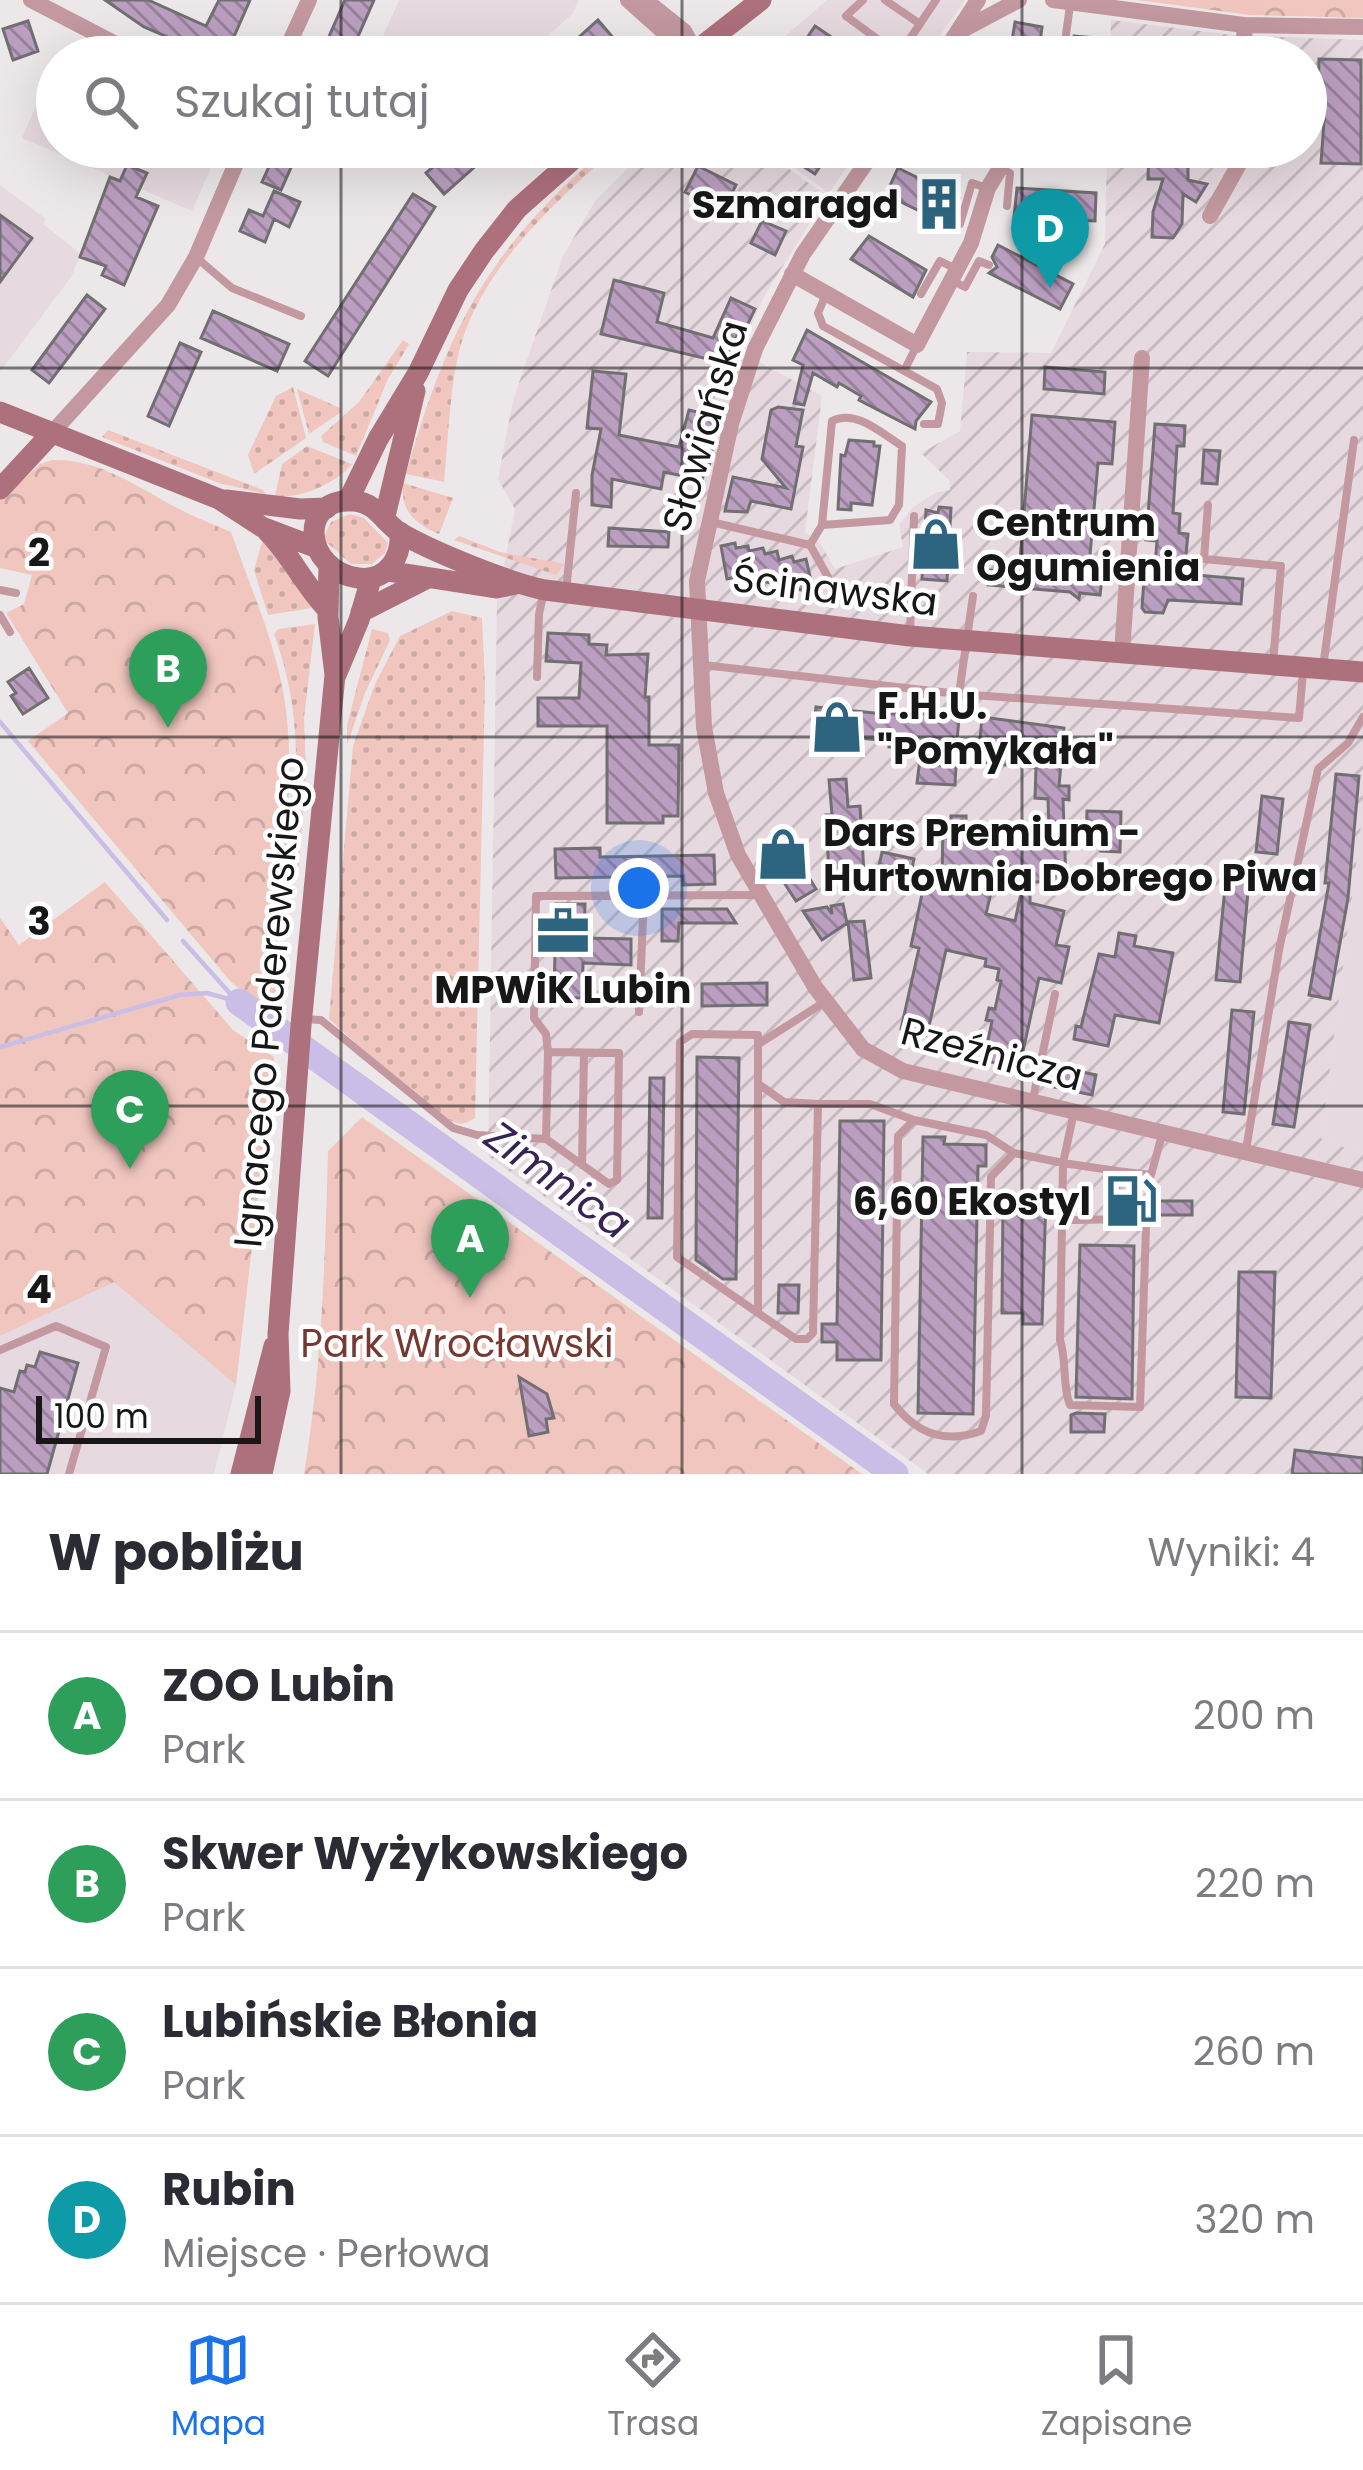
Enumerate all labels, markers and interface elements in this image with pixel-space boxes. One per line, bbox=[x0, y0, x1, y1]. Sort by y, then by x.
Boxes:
search box bbox=[36, 36, 1327, 168]
icon: search bbox=[78, 69, 144, 135]
text: Szukaj tutaj bbox=[174, 70, 430, 133]
building icon: Szmaragd bbox=[910, 175, 968, 233]
place label: Szmaragd bbox=[692, 177, 899, 232]
pin: D bbox=[1011, 189, 1089, 288]
street label: Słowiańska bbox=[649, 314, 761, 538]
place label: Centrum Ogumienia bbox=[976, 495, 1201, 595]
shop icon: Centrum Ogumienia bbox=[907, 515, 965, 573]
text: 2 bbox=[28, 525, 50, 580]
street label: Ścinawska bbox=[729, 550, 941, 630]
pin: B bbox=[129, 629, 207, 728]
place label: F.H.U. "Pomykała" bbox=[877, 678, 1114, 778]
shop icon: F.H.U. "Pomykała" bbox=[808, 698, 866, 756]
street label: Ignacego Paderewskiego bbox=[220, 754, 318, 1250]
place label: Dars Premium - Hurtownia Dobrego Piwa bbox=[823, 805, 1318, 905]
shop icon: Dars Premium - Hurtownia Dobrego Piwa bbox=[754, 825, 812, 883]
your location bbox=[609, 858, 669, 918]
text: 3 bbox=[27, 894, 51, 949]
office icon: MPWiK Lubin bbox=[534, 902, 592, 960]
place label: MPWiK Lubin bbox=[434, 962, 692, 1017]
street label: Rzeźnicza bbox=[895, 1003, 1089, 1105]
pin: C bbox=[91, 1070, 169, 1169]
water label: Zimnica bbox=[472, 1106, 643, 1253]
fuel station icon: 6,60 Ekostyl bbox=[1102, 1172, 1160, 1230]
place label: 6,60 Ekostyl bbox=[853, 1174, 1091, 1229]
pin: A bbox=[431, 1199, 509, 1298]
text: 4 bbox=[26, 1262, 52, 1317]
park label: Park Wrocławski bbox=[300, 1316, 614, 1371]
scale bar bbox=[36, 1390, 261, 1443]
text: 100 m bbox=[54, 1393, 149, 1440]
text: W pobliżu bbox=[48, 1516, 304, 1588]
text: Wyniki: 4 bbox=[1147, 1525, 1315, 1580]
text: ZOO Lubin bbox=[162, 1654, 395, 1717]
text: A bbox=[73, 1688, 101, 1743]
text: 200 m bbox=[1193, 1688, 1315, 1743]
text: Park bbox=[162, 1722, 246, 1777]
text: Skwer Wyżykowskiego bbox=[162, 1822, 688, 1885]
text: B bbox=[74, 1856, 100, 1911]
text: 220 m bbox=[1195, 1856, 1315, 1911]
text: Park bbox=[162, 1890, 246, 1945]
text: Lubińskie Błonia bbox=[162, 1990, 538, 2053]
text: C bbox=[72, 2024, 102, 2079]
text: 260 m bbox=[1193, 2024, 1315, 2079]
text: Park bbox=[162, 2058, 246, 2113]
text: Rubin bbox=[162, 2158, 296, 2221]
text: D bbox=[73, 2192, 101, 2247]
text: 320 m bbox=[1195, 2192, 1315, 2247]
text: Miejsce · Perłowa bbox=[162, 2226, 491, 2281]
tab: Mapa bbox=[171, 2327, 266, 2449]
tab: Trasa bbox=[607, 2327, 699, 2449]
tab: Zapisane bbox=[1041, 2327, 1192, 2449]

